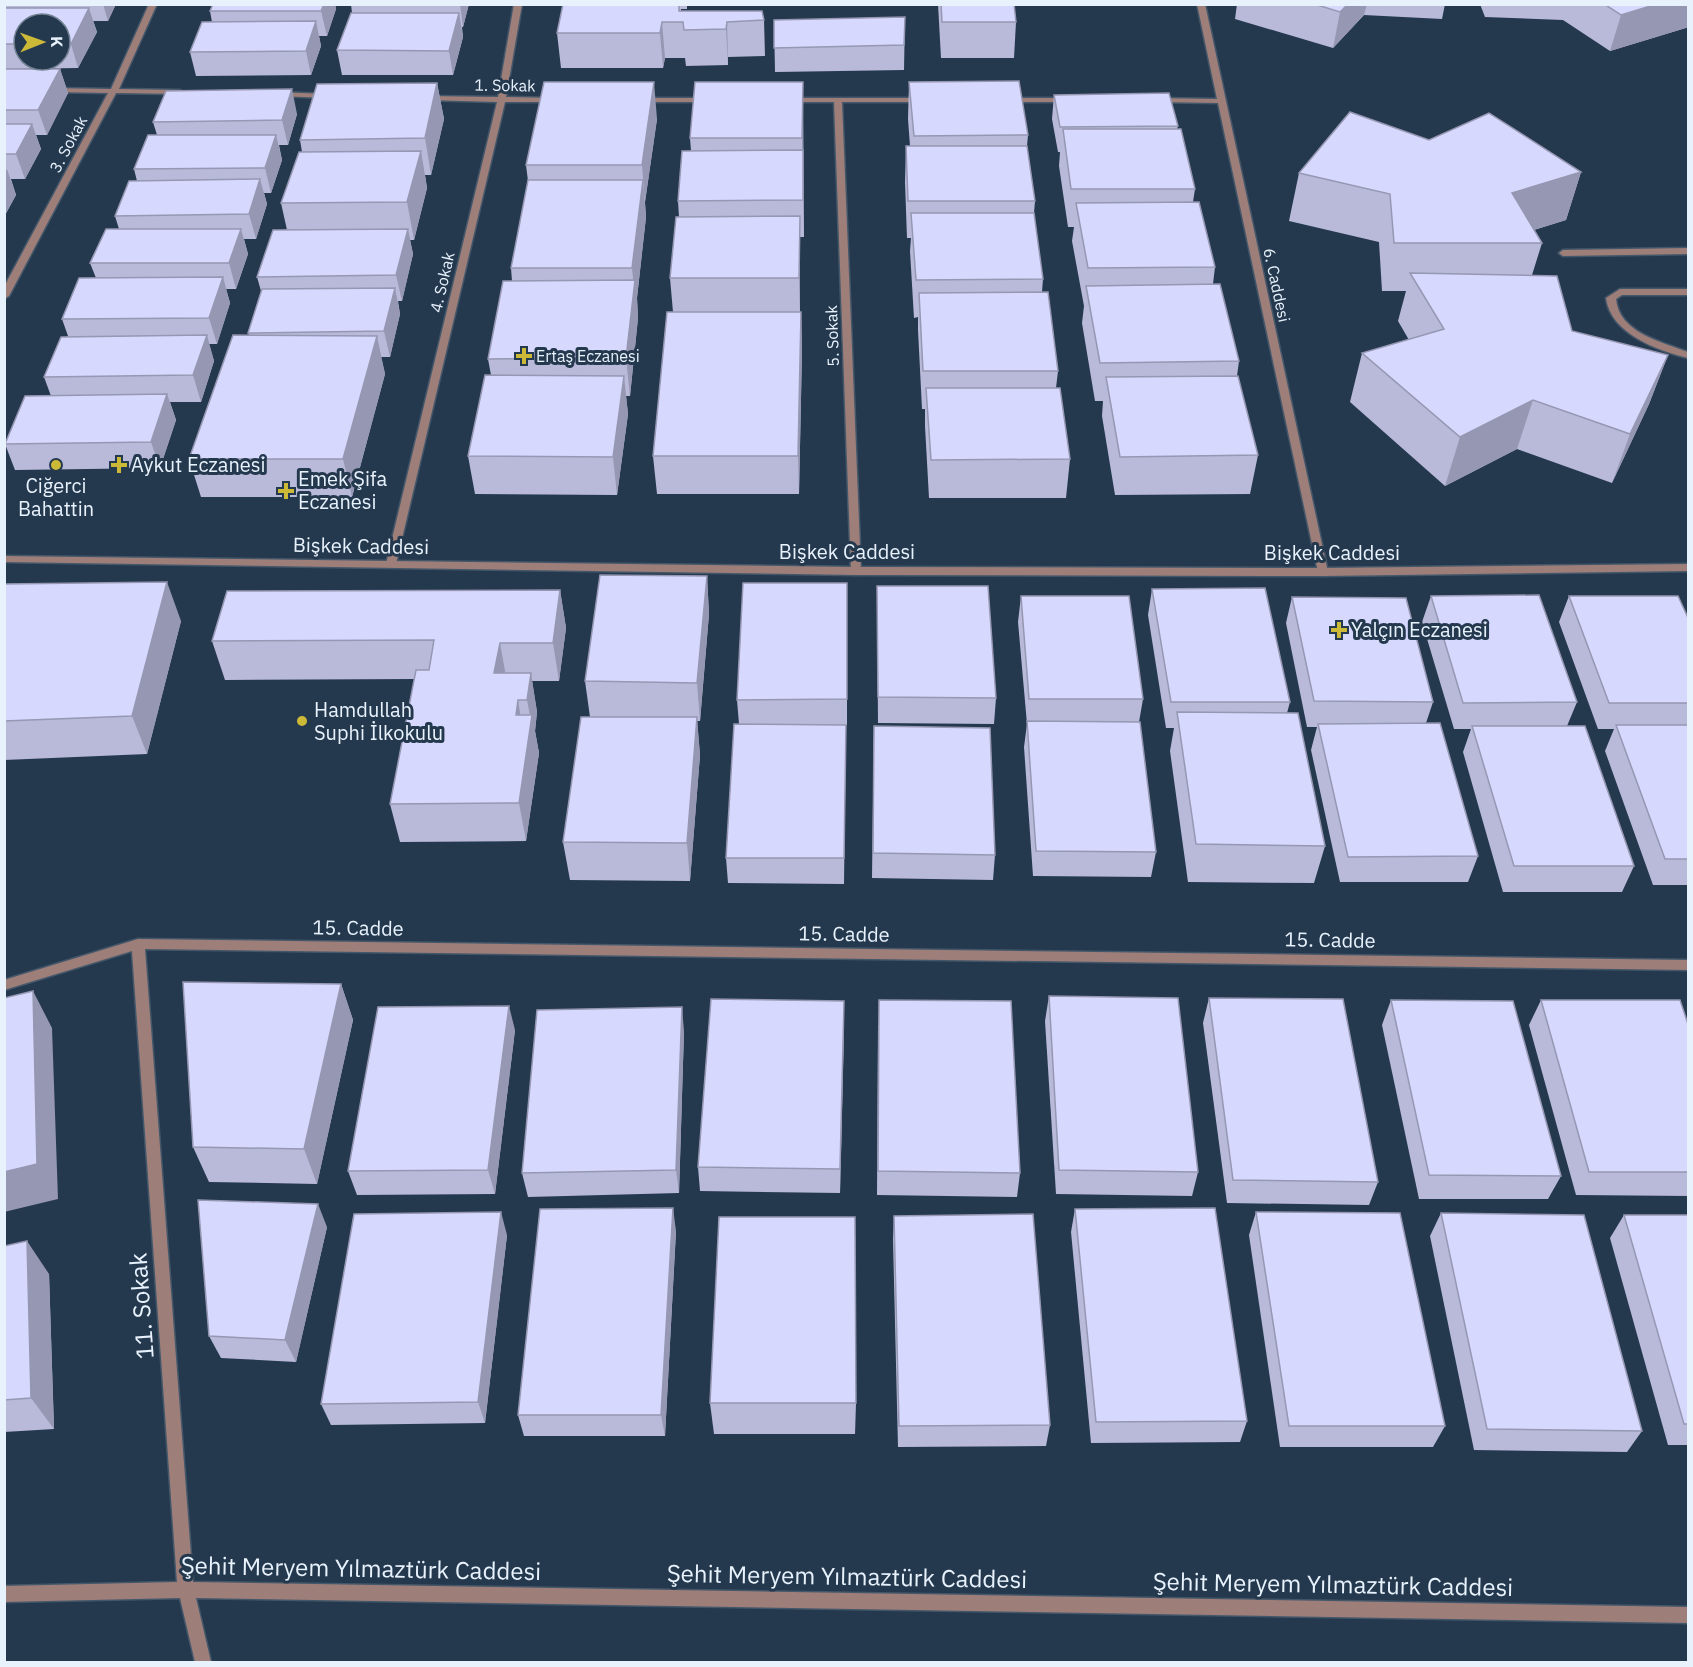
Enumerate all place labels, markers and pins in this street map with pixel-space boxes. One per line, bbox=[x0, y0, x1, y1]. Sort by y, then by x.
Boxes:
place label: Ertaş Eczanesi bbox=[536, 346, 640, 366]
marker: Ertaş Eczanesi bbox=[517, 349, 531, 363]
place label: Aykut Eczanesi bbox=[131, 451, 266, 478]
marker: Ciğerci Bahattin bbox=[49, 458, 63, 472]
marker: Aykut Eczanesi bbox=[112, 458, 126, 472]
place label: Emek Şifa Eczanesi bbox=[298, 465, 387, 515]
place label: Ciğerci Bahattin bbox=[18, 472, 94, 522]
marker: Emek Şifa Eczanesi bbox=[279, 484, 293, 498]
place label: Yalçın Eczanesi bbox=[1351, 616, 1488, 643]
marker: Yalçın Eczanesi bbox=[1332, 623, 1346, 637]
place label: Hamdullah Suphi İlkokulu bbox=[314, 696, 443, 746]
marker: Hamdullah Suphi İlkokulu bbox=[295, 714, 309, 728]

